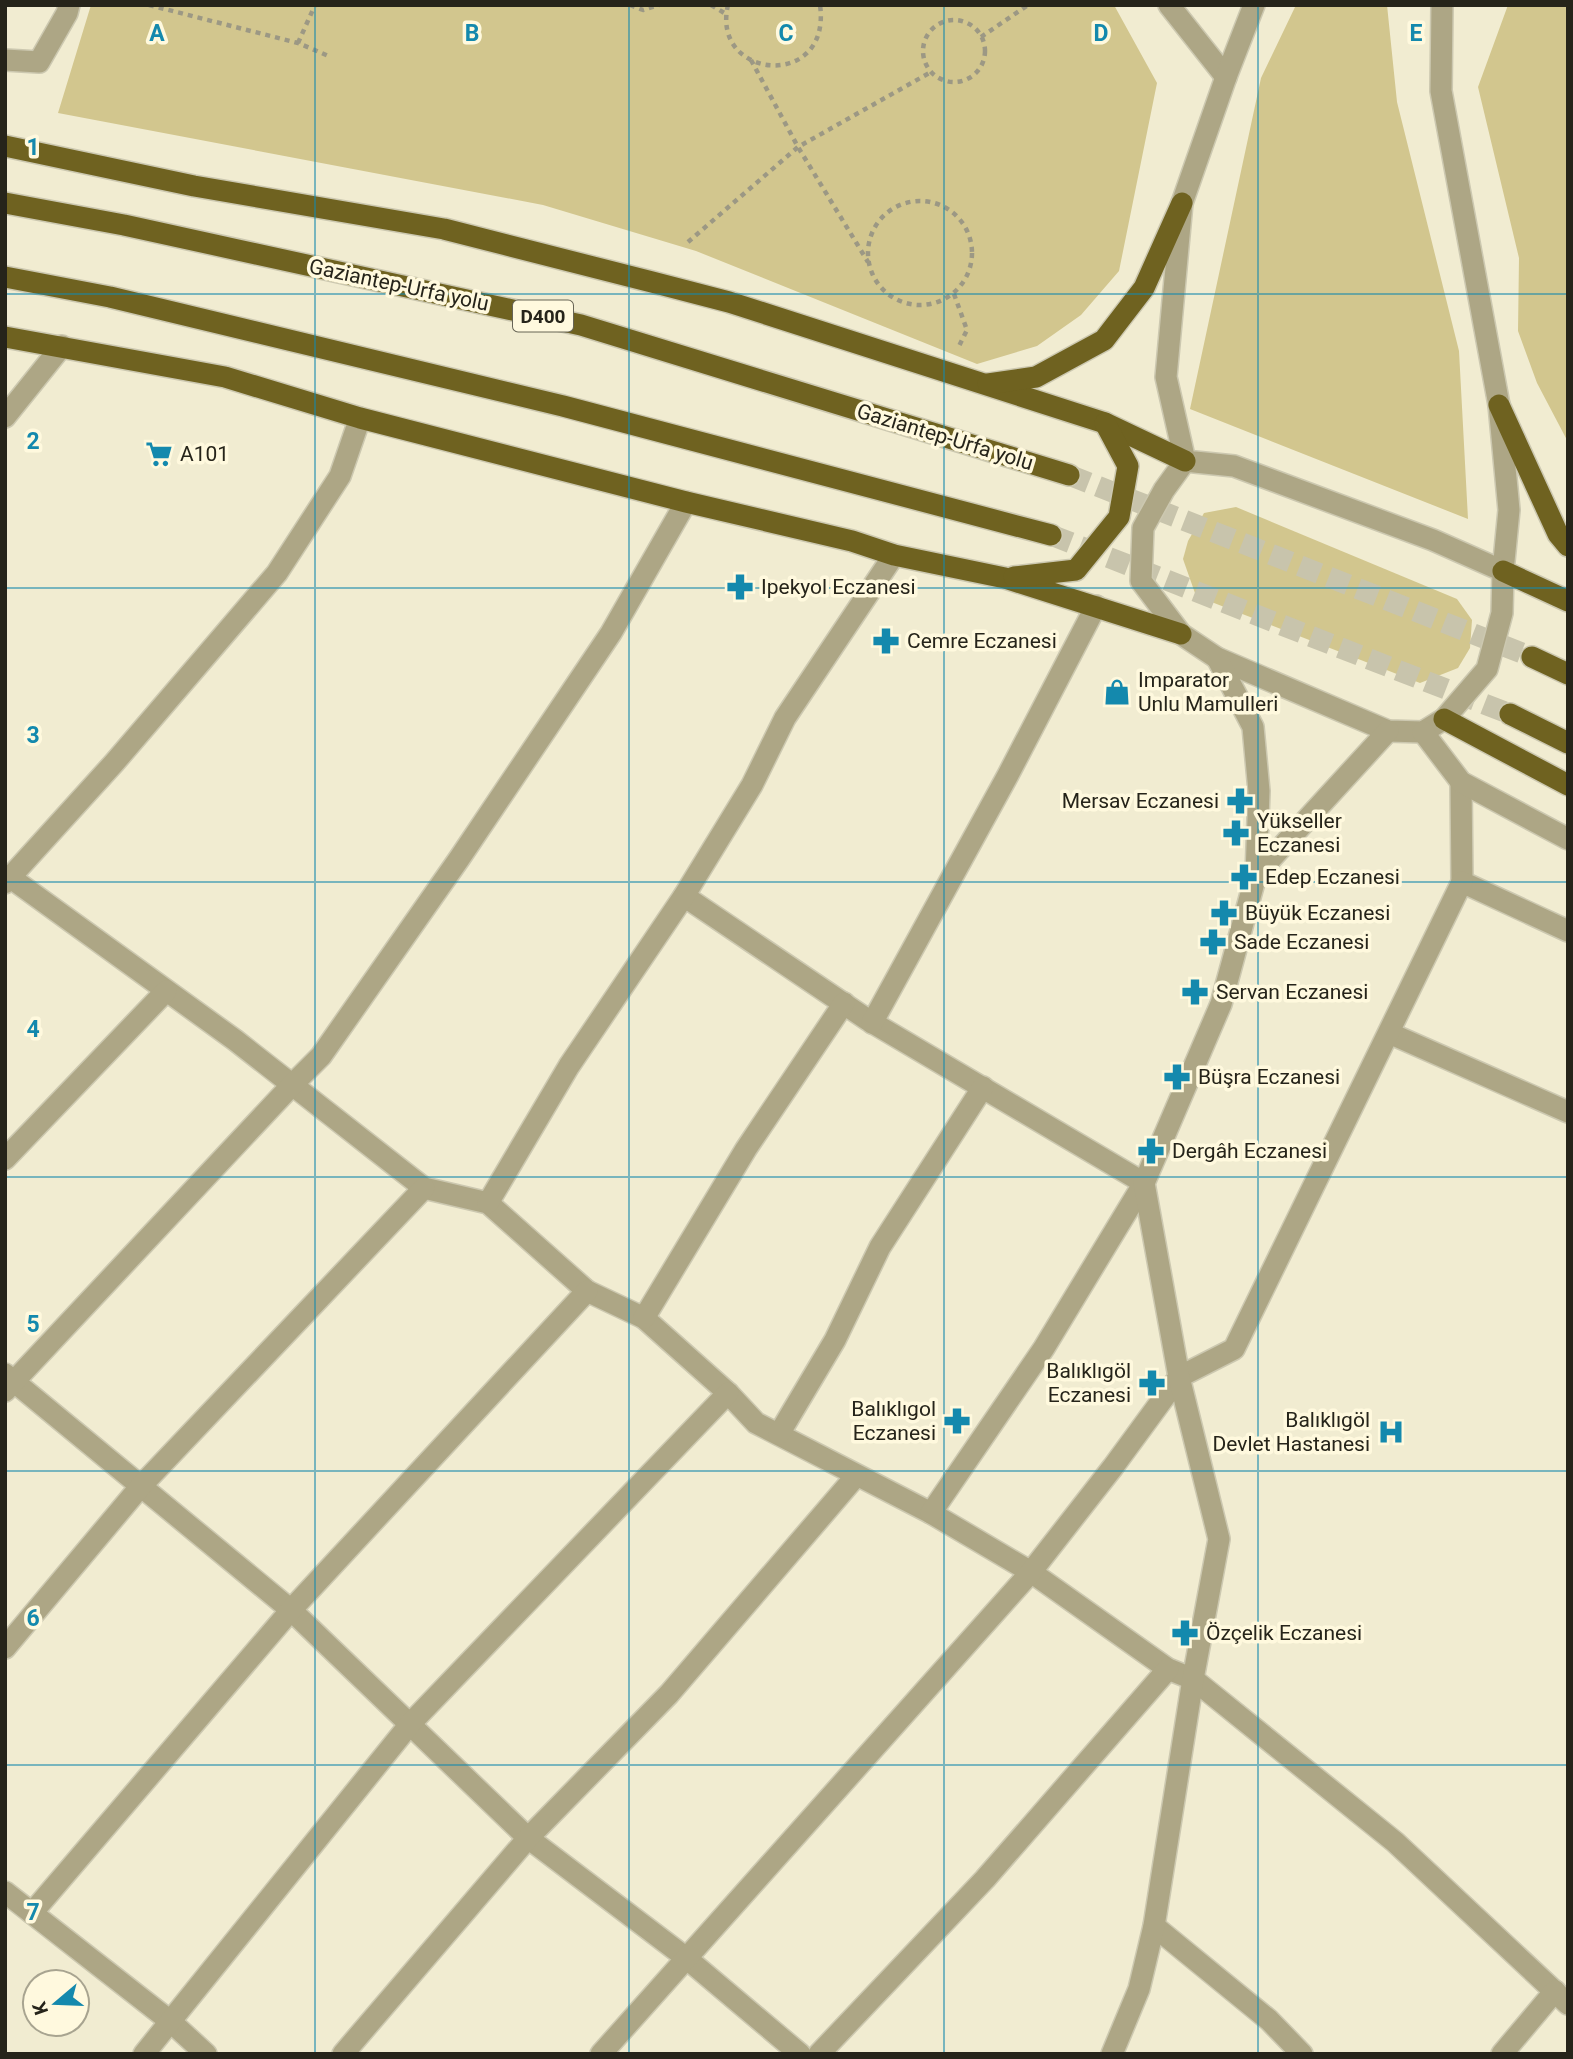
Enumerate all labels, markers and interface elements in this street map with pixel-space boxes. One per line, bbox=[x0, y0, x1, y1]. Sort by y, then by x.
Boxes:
text: A bbox=[149, 20, 165, 47]
text: B bbox=[465, 20, 479, 47]
text: C bbox=[778, 20, 794, 47]
text: D bbox=[1094, 20, 1108, 47]
text: E bbox=[1410, 20, 1423, 47]
text: 1 bbox=[26, 134, 40, 161]
street label: Gaziantep-Urfa yolu bbox=[307, 254, 491, 316]
road number: D400 bbox=[513, 300, 573, 332]
street label: Gaziantep-Urfa yolu bbox=[854, 399, 1036, 475]
text: 2 bbox=[26, 428, 40, 455]
supermarket icon: A101 bbox=[144, 439, 174, 469]
place label: A101 bbox=[180, 442, 229, 466]
pharmacy icon: Ipekyol Eczanesi bbox=[725, 572, 755, 602]
place label: Ipekyol Eczanesi bbox=[761, 575, 916, 599]
pharmacy icon: Cemre Eczanesi bbox=[871, 626, 901, 656]
place label: Cemre Eczanesi bbox=[907, 629, 1057, 653]
place label: Imparator Unlu Mamulleri bbox=[1138, 668, 1278, 716]
shop icon: Imparator Unlu Mamulleri bbox=[1102, 677, 1132, 707]
text: 3 bbox=[26, 722, 40, 749]
pharmacy icon: Mersav Eczanesi bbox=[1225, 786, 1255, 816]
place label: Mersav Eczanesi bbox=[1062, 789, 1219, 813]
place label: Yükseller Eczanesi bbox=[1257, 809, 1342, 857]
pharmacy icon: Yükseller Eczanesi bbox=[1221, 818, 1251, 848]
pharmacy icon: Edep Eczanesi bbox=[1229, 862, 1259, 892]
place label: Edep Eczanesi bbox=[1265, 865, 1400, 889]
pharmacy icon: Büyük Eczanesi bbox=[1209, 898, 1239, 928]
place label: Büyük Eczanesi bbox=[1245, 901, 1390, 925]
pharmacy icon: Sade Eczanesi bbox=[1198, 927, 1228, 957]
place label: Sade Eczanesi bbox=[1234, 930, 1369, 954]
pharmacy icon: Servan Eczanesi bbox=[1180, 977, 1210, 1007]
place label: Servan Eczanesi bbox=[1216, 980, 1368, 1004]
text: 4 bbox=[26, 1016, 40, 1043]
pharmacy icon: Büşra Eczanesi bbox=[1162, 1062, 1192, 1092]
place label: Büşra Eczanesi bbox=[1198, 1065, 1340, 1089]
pharmacy icon: Dergâh Eczanesi bbox=[1136, 1136, 1166, 1166]
place label: Dergâh Eczanesi bbox=[1172, 1139, 1327, 1163]
text: 5 bbox=[26, 1311, 40, 1338]
place label: Balıklıgöl Eczanesi bbox=[1046, 1359, 1131, 1407]
pharmacy icon: Balıklıgöl Eczanesi bbox=[1137, 1368, 1167, 1398]
place label: Balıklıgol Eczanesi bbox=[851, 1397, 936, 1445]
pharmacy icon: Balıklıgol Eczanesi bbox=[942, 1406, 972, 1436]
place label: Balıklıgöl Devlet Hastanesi bbox=[1213, 1408, 1370, 1456]
hospital icon: Balıklıgöl Devlet Hastanesi bbox=[1376, 1417, 1406, 1447]
text: 6 bbox=[26, 1605, 40, 1632]
pharmacy icon: Özçelik Eczanesi bbox=[1170, 1618, 1200, 1648]
place label: Özçelik Eczanesi bbox=[1206, 1621, 1362, 1645]
text: 7 bbox=[26, 1899, 40, 1926]
north arrow bbox=[21, 1968, 91, 2038]
text: K bbox=[27, 1998, 53, 2018]

